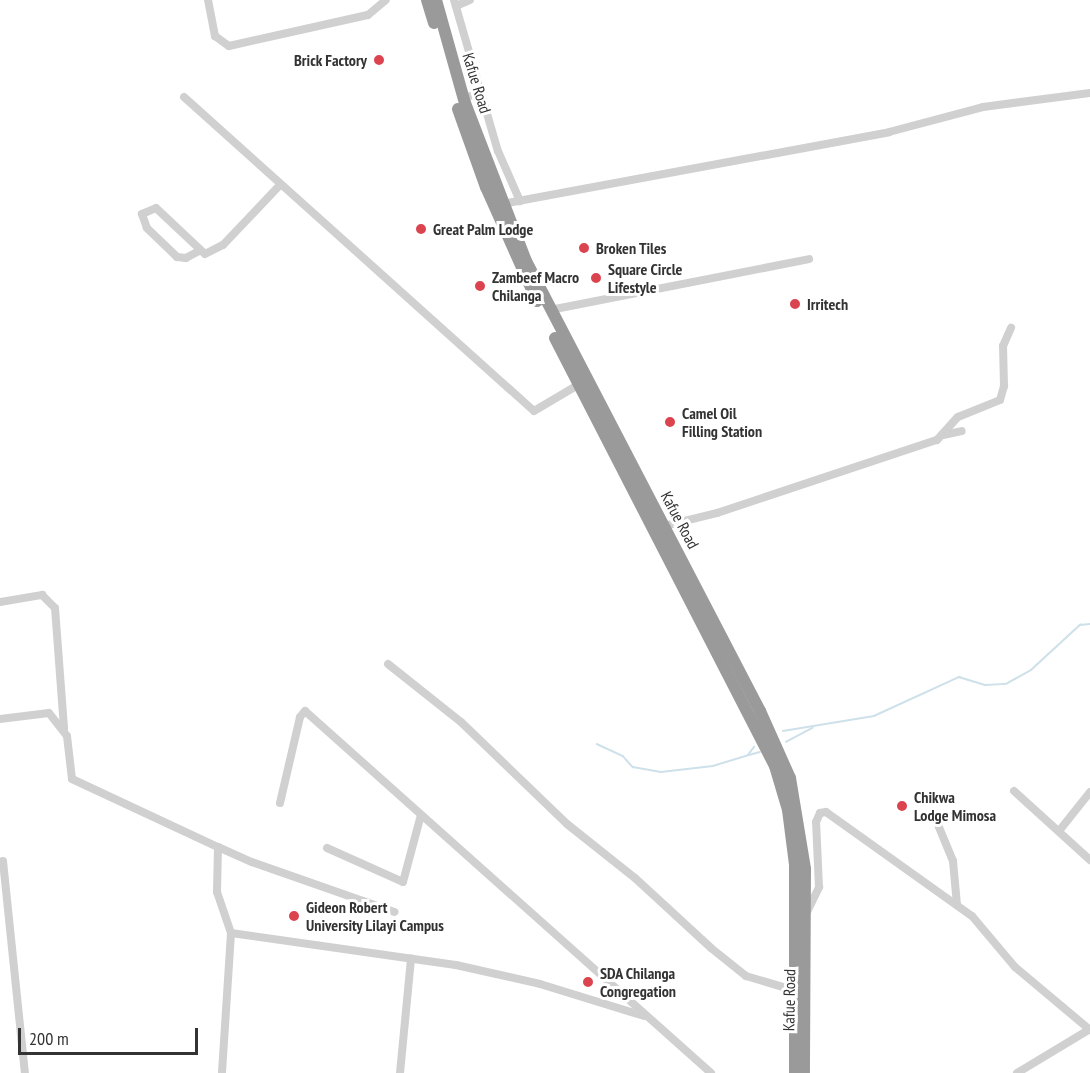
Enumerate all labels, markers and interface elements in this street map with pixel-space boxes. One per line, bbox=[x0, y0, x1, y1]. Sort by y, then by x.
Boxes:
place label: Brick Factory bbox=[294, 50, 367, 70]
street label: Kafue Road bbox=[459, 50, 495, 116]
marker: Brick Factory bbox=[372, 53, 386, 67]
place label: Great Palm Lodge bbox=[433, 219, 533, 239]
marker: Great Palm Lodge bbox=[414, 222, 428, 236]
place label: Broken Tiles bbox=[596, 238, 667, 258]
marker: Broken Tiles bbox=[577, 241, 591, 255]
place label: Square Circle Lifestyle bbox=[608, 259, 683, 297]
place label: Zambeef Macro Chilanga bbox=[492, 267, 579, 305]
marker: Square Circle Lifestyle bbox=[589, 271, 603, 285]
marker: Zambeef Macro Chilanga bbox=[473, 279, 487, 293]
place label: Irritech bbox=[807, 294, 848, 314]
marker: Irritech bbox=[788, 297, 802, 311]
place label: Camel Oil Filling Station bbox=[682, 403, 762, 441]
marker: Camel Oil Filling Station bbox=[663, 415, 677, 429]
street label: Kafue Road bbox=[657, 488, 703, 552]
place label: Chikwa Lodge Mimosa bbox=[914, 787, 996, 825]
marker: Chikwa Lodge Mimosa bbox=[895, 799, 909, 813]
place label: Gideon Robert University Lilayi Campus bbox=[306, 897, 444, 935]
marker: Gideon Robert University Lilayi Campus bbox=[287, 909, 301, 923]
place label: SDA Chilanga Congregation bbox=[600, 963, 676, 1001]
street label: Kafue Road bbox=[779, 969, 799, 1031]
marker: SDA Chilanga Congregation bbox=[581, 975, 595, 989]
scale bar bbox=[21, 1016, 201, 1054]
text: 200 m bbox=[29, 1027, 69, 1050]

